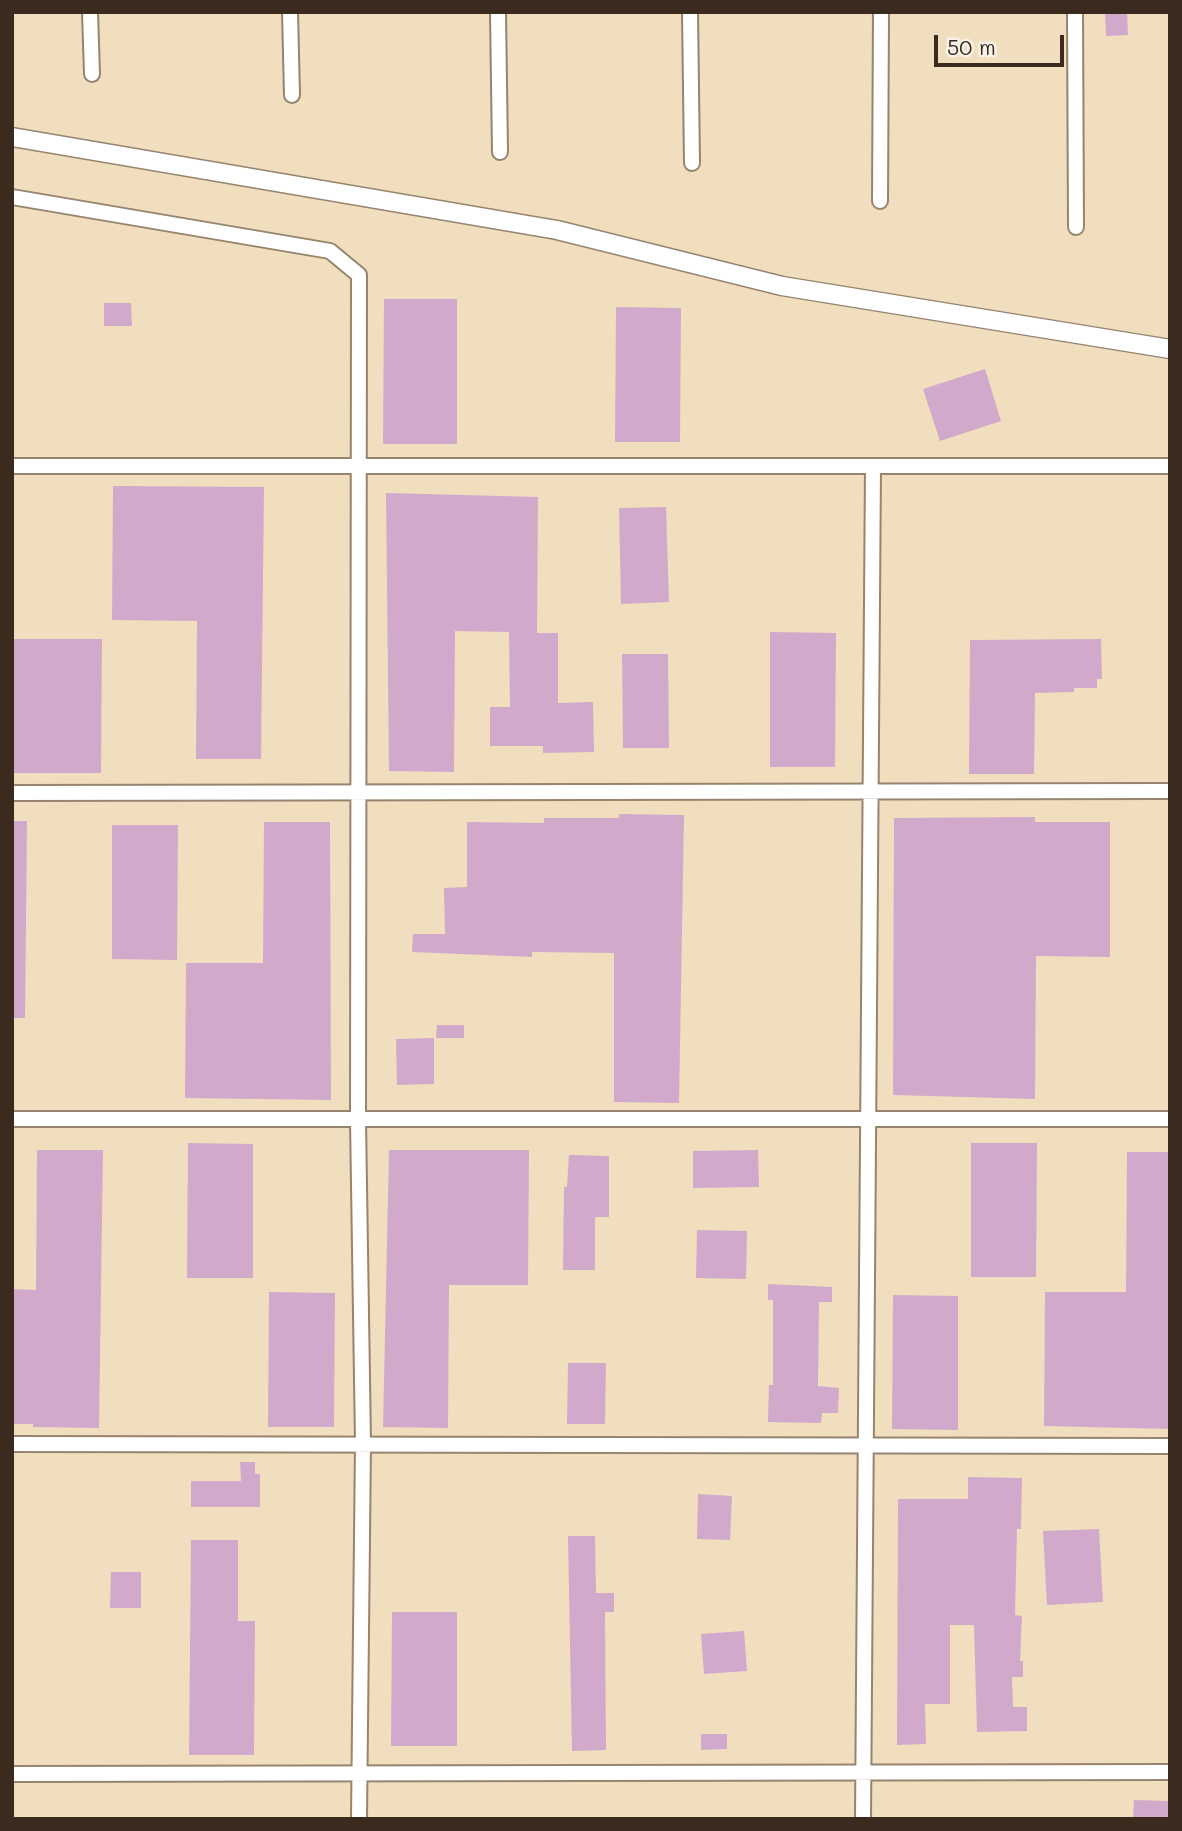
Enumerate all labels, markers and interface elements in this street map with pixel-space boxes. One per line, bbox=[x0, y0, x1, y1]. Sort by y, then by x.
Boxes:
scale bar bbox=[937, 21, 1066, 65]
text: 50 m bbox=[947, 33, 996, 60]

